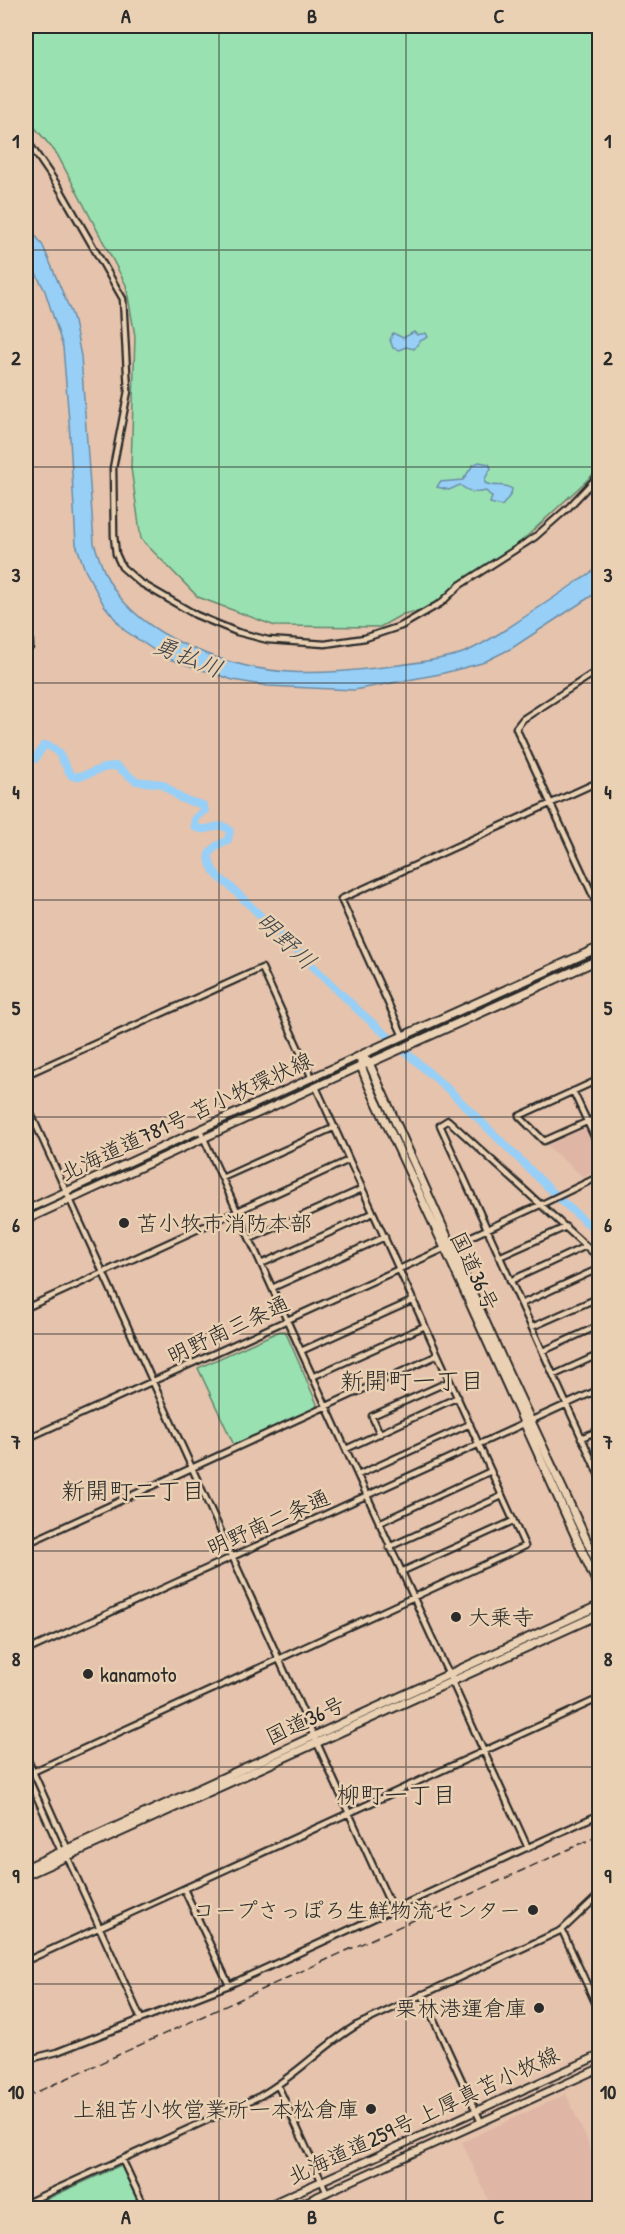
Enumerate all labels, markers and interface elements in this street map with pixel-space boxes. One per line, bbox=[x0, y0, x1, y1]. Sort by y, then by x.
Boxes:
text: A bbox=[121, 2, 131, 29]
text: B bbox=[307, 2, 317, 29]
text: C bbox=[494, 2, 505, 29]
text: 1 bbox=[12, 127, 20, 154]
text: 1 bbox=[604, 127, 612, 154]
text: 2 bbox=[11, 344, 21, 371]
text: 2 bbox=[603, 344, 613, 371]
text: 3 bbox=[12, 561, 21, 588]
text: 3 bbox=[604, 561, 613, 588]
water label: 勇払川 bbox=[149, 628, 228, 684]
text: 4 bbox=[12, 778, 20, 805]
text: 4 bbox=[604, 778, 612, 805]
water label: 明野川 bbox=[249, 904, 324, 977]
text: 5 bbox=[12, 994, 21, 1021]
text: 5 bbox=[604, 994, 613, 1021]
street label: 北海道道781号 苫小牧環状線 bbox=[55, 1044, 317, 1188]
place label: 苫小牧市消防本部 bbox=[136, 1208, 312, 1238]
text: 6 bbox=[12, 1211, 20, 1238]
text: 6 bbox=[604, 1211, 612, 1238]
marker: 苫小牧市消防本部 bbox=[117, 1216, 131, 1230]
street label: 国道36号 bbox=[444, 1226, 506, 1316]
street label: 明野南三条通 bbox=[162, 1288, 294, 1370]
district label: 新開町一丁目 bbox=[340, 1364, 484, 1396]
text: 7 bbox=[10, 1428, 21, 1455]
text: 7 bbox=[602, 1428, 613, 1455]
district label: 新開町二丁目 bbox=[61, 1474, 205, 1506]
street label: 明野南二条通 bbox=[202, 1481, 334, 1563]
place label: 大乗寺 bbox=[468, 1602, 534, 1632]
marker: 大乗寺 bbox=[449, 1610, 463, 1624]
text: 8 bbox=[12, 1645, 21, 1672]
text: 8 bbox=[604, 1645, 613, 1672]
place label: kanamoto bbox=[100, 1659, 177, 1689]
marker: kanamoto bbox=[81, 1667, 95, 1681]
street label: 国道36号 bbox=[260, 1689, 350, 1751]
district label: 柳町一丁目 bbox=[336, 1778, 456, 1810]
text: 9 bbox=[12, 1862, 20, 1889]
text: 9 bbox=[604, 1862, 612, 1889]
place label: コープさっぽろ生鮮物流センター bbox=[193, 1895, 521, 1925]
marker: コープさっぽろ生鮮物流センター bbox=[526, 1903, 540, 1917]
place label: 栗林港運倉庫 bbox=[395, 1993, 527, 2023]
marker: 栗林港運倉庫 bbox=[532, 2001, 546, 2015]
street label: 北海道道259号 上厚真苫小牧線 bbox=[282, 2039, 564, 2191]
text: 10 bbox=[8, 2078, 24, 2105]
text: 10 bbox=[600, 2078, 616, 2105]
place label: 上組苫小牧営業所一本松倉庫 bbox=[73, 2094, 359, 2124]
marker: 上組苫小牧営業所一本松倉庫 bbox=[364, 2102, 378, 2116]
text: A bbox=[121, 2203, 131, 2230]
text: B bbox=[307, 2203, 317, 2230]
text: C bbox=[494, 2203, 505, 2230]

